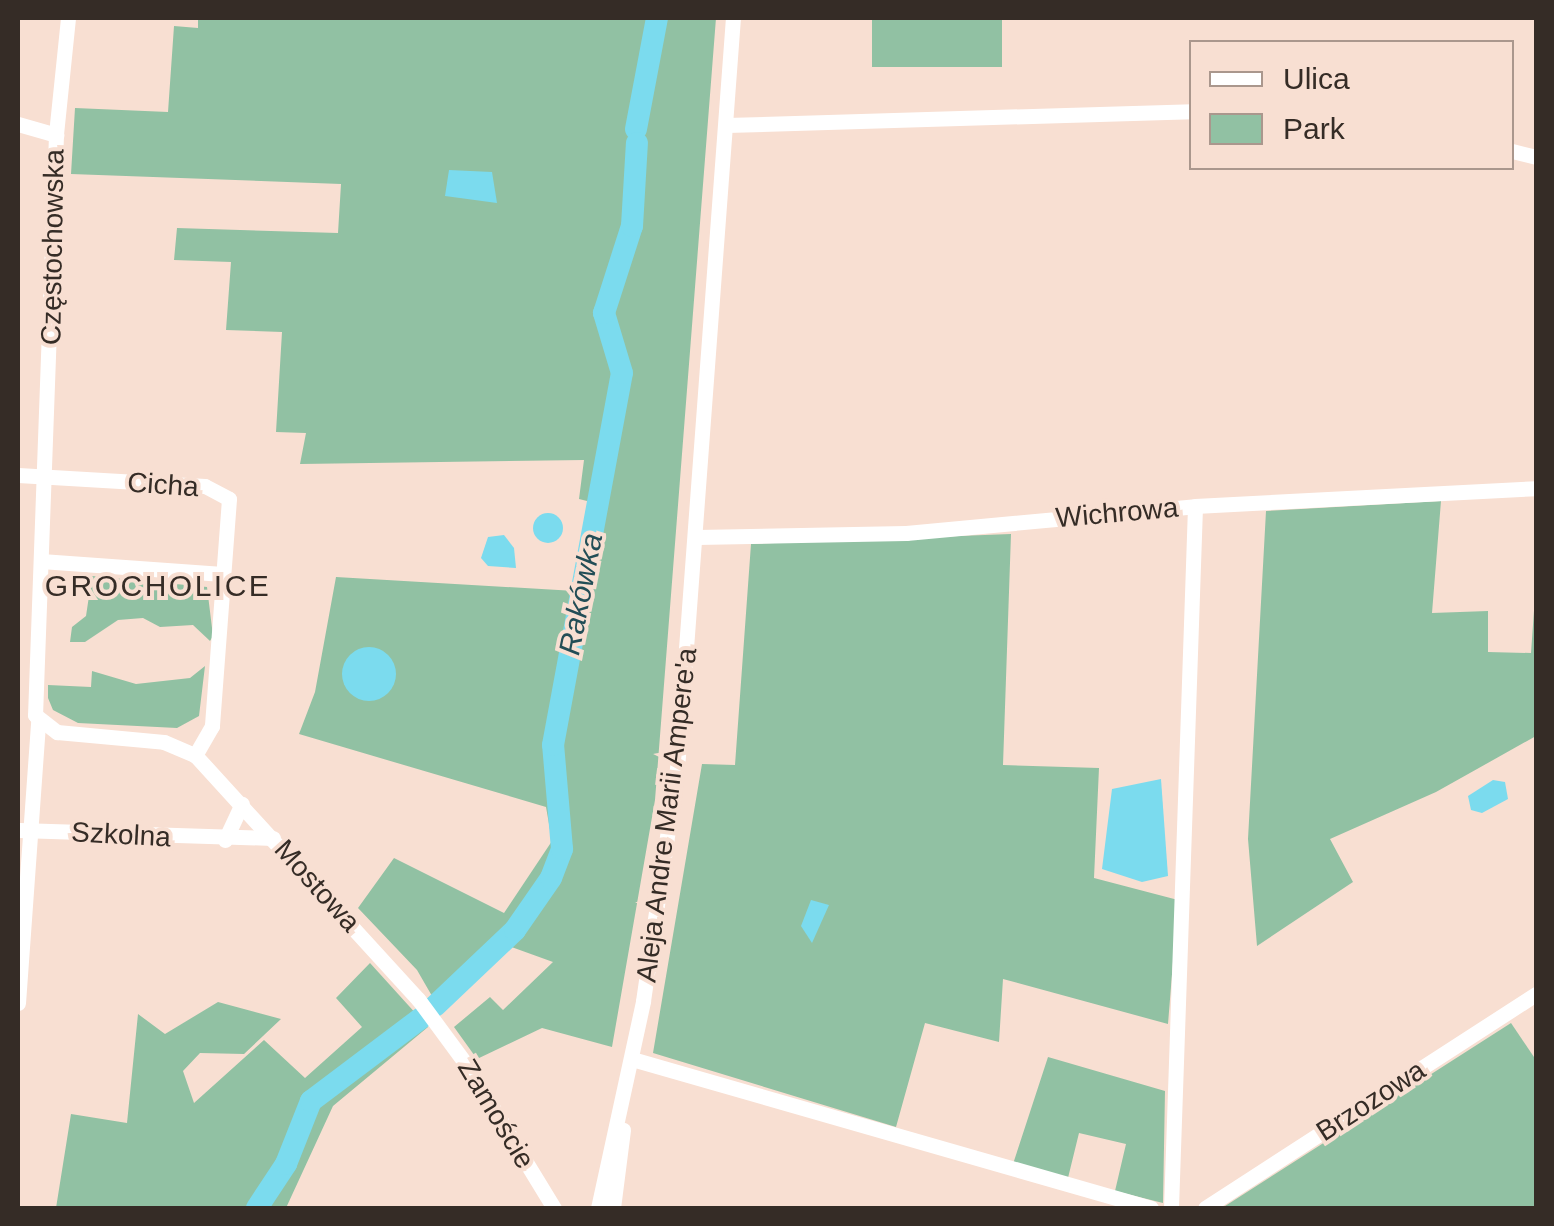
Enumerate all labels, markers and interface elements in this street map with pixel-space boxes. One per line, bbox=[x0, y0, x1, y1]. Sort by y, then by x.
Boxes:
legend bbox=[1189, 40, 1514, 170]
text: Ulica bbox=[1283, 62, 1350, 95]
text: Park bbox=[1283, 112, 1345, 145]
street label: Częstochowska bbox=[34, 149, 72, 345]
street label: Cicha bbox=[126, 466, 200, 504]
street label: Wichrowa bbox=[1054, 491, 1180, 535]
water label: Rakówka bbox=[552, 530, 610, 658]
district label: GROCHOLICE bbox=[45, 568, 271, 604]
street label: Aleja Andre Marii Ampere'a bbox=[630, 644, 704, 986]
street label: Szkolna bbox=[70, 816, 172, 854]
street label: Mostowa bbox=[267, 833, 367, 939]
street label: Zamoście bbox=[450, 1053, 542, 1175]
street label: Brzozowa bbox=[1310, 1053, 1432, 1149]

